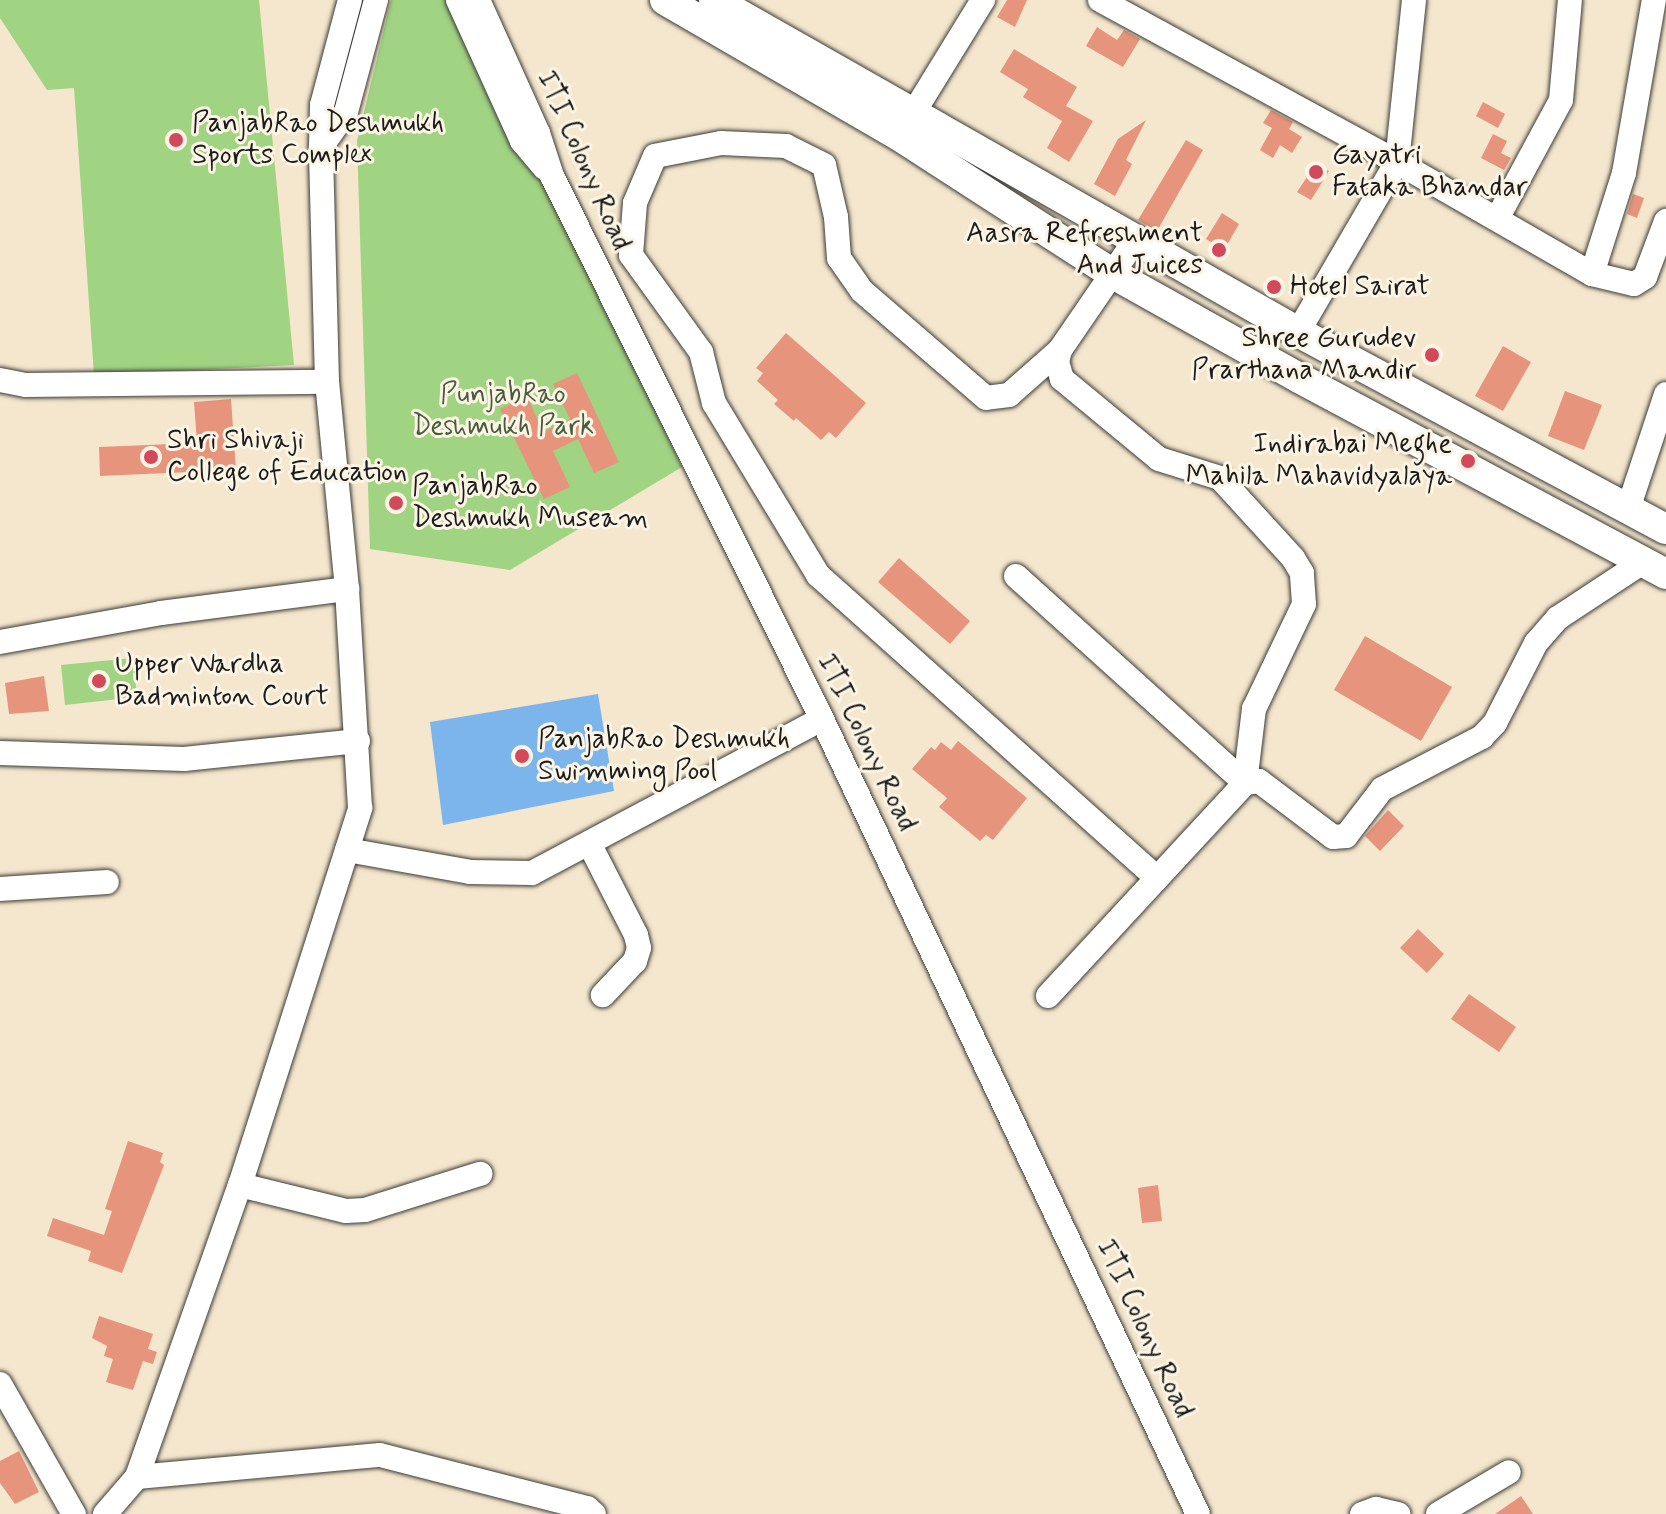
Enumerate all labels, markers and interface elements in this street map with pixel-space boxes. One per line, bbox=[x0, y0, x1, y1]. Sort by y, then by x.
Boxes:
street label: ITI Colony Road bbox=[526, 61, 640, 261]
place label: PanjabRao Deshmukh Sports Complex bbox=[192, 107, 444, 173]
marker: PanjabRao Deshmukh Sports Complex bbox=[167, 131, 185, 149]
place label: Gayatri Fataka Bhandar bbox=[1332, 139, 1528, 205]
marker: Gayatri Fataka Bhandar bbox=[1307, 163, 1325, 181]
place label: Aasra Refreshment And Juices bbox=[967, 217, 1203, 283]
marker: Aasra Refreshment And Juices bbox=[1210, 241, 1228, 259]
place label: Hotel Sairat bbox=[1290, 270, 1431, 304]
marker: Hotel Sairat bbox=[1265, 278, 1283, 296]
place label: Shree Gurudev Prarthana Mandir bbox=[1199, 322, 1416, 388]
marker: Shree Gurudev Prarthana Mandir bbox=[1423, 346, 1441, 364]
park label: PunjabRao Deshmukh Park bbox=[412, 378, 594, 444]
place label: Shri Shivaji College of Education bbox=[167, 424, 401, 490]
place label: Indirabai Meghe Mahila Mahavidyalaya bbox=[1186, 428, 1452, 494]
marker: Shri Shivaji College of Education bbox=[142, 448, 160, 466]
marker: Indirabai Meghe Mahila Mahavidyalaya bbox=[1459, 452, 1477, 470]
place label: PanjabRao Deshmukh Museam bbox=[412, 470, 648, 536]
marker: PanjabRao Deshmukh Museam bbox=[387, 494, 405, 512]
street label: ITI Colony Road bbox=[806, 644, 926, 842]
place label: Upper Wardha Badminton Court bbox=[115, 648, 329, 714]
marker: Upper Wardha Badminton Court bbox=[90, 672, 108, 690]
place label: PanjabRao Deshmukh Swimming Pool bbox=[538, 723, 790, 789]
marker: PanjabRao Deshmukh Swimming Pool bbox=[513, 747, 531, 765]
street label: ITI Colony Road bbox=[1086, 1230, 1202, 1428]

